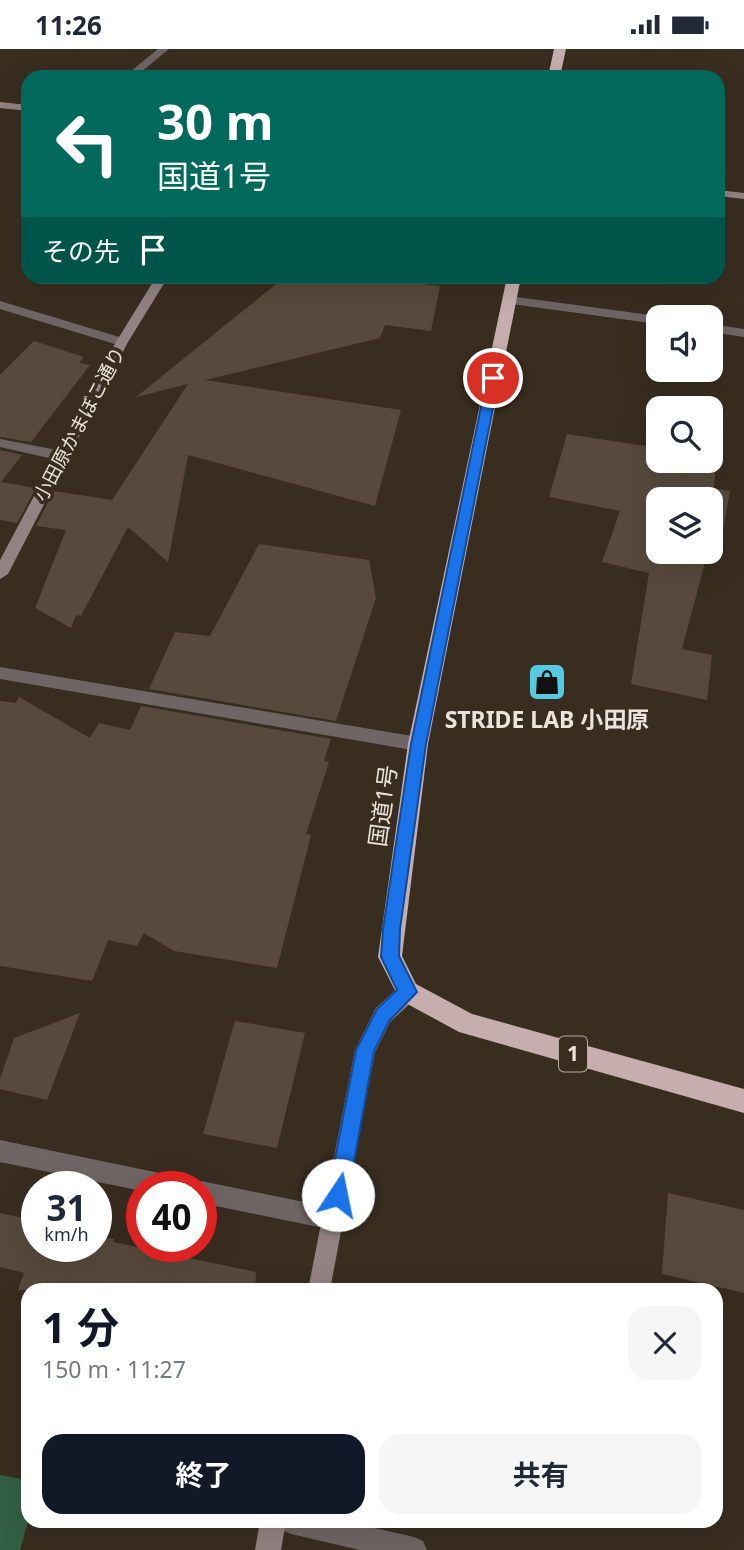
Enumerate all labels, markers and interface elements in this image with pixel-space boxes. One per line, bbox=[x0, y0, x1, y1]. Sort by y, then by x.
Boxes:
text: 11:26 bbox=[35, 7, 102, 43]
text: 30 m bbox=[157, 88, 274, 154]
icon: left bbox=[42, 98, 133, 189]
text: 国道1号 bbox=[157, 154, 271, 197]
icon: arrive bbox=[134, 231, 172, 269]
text: その先 bbox=[42, 233, 120, 269]
map controls bbox=[646, 305, 723, 564]
button: sound bbox=[646, 305, 723, 382]
street label: 小田原かまぼこ通り bbox=[27, 342, 131, 506]
pin bbox=[463, 348, 523, 408]
icon: arrive bbox=[474, 359, 512, 397]
button: search bbox=[646, 396, 723, 473]
button: layers bbox=[646, 487, 723, 564]
shop icon: STRIDE LAB 小田原 bbox=[526, 661, 568, 703]
place label: STRIDE LAB 小田原 bbox=[445, 703, 649, 735]
street label: 国道1号 bbox=[360, 763, 404, 849]
road number: 1 bbox=[559, 1037, 587, 1072]
position arrow bbox=[301, 1158, 375, 1232]
speed limit sign: 40 bbox=[126, 1171, 217, 1262]
text: 31 bbox=[46, 1184, 87, 1231]
text: km/h bbox=[44, 1222, 89, 1246]
text: 1 分 bbox=[42, 1298, 119, 1355]
button: close bbox=[628, 1306, 702, 1380]
text: 150 m · 11:27 bbox=[42, 1353, 186, 1385]
button: 終了 bbox=[42, 1434, 365, 1514]
button: 共有 bbox=[379, 1434, 702, 1514]

